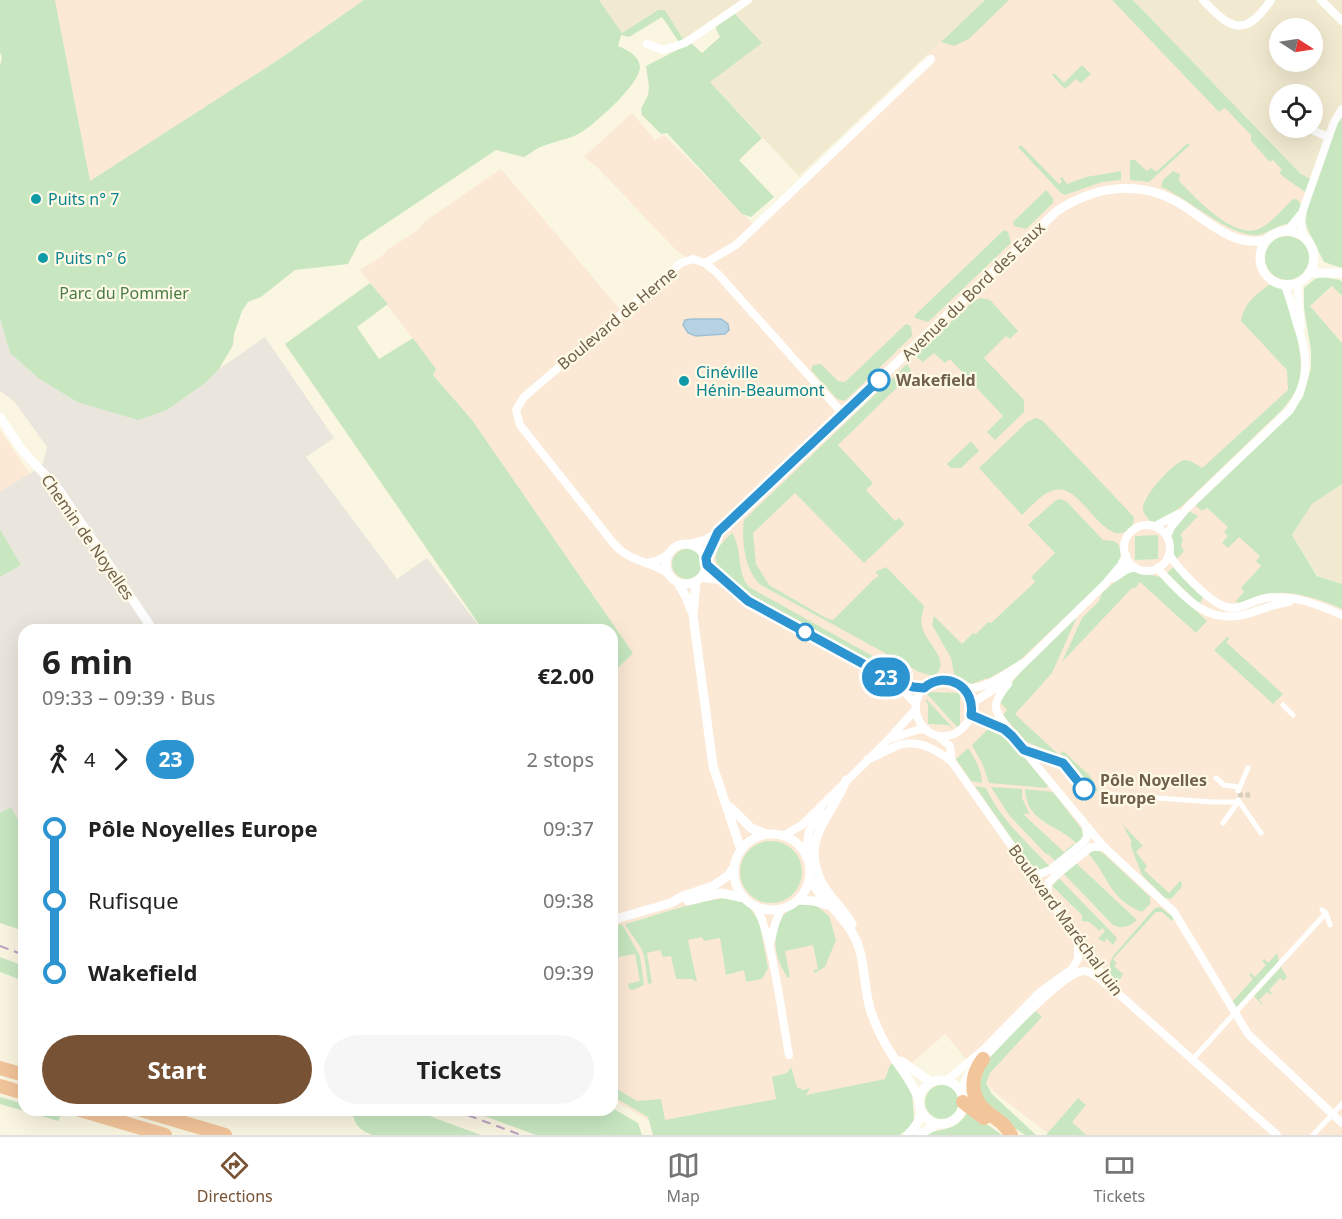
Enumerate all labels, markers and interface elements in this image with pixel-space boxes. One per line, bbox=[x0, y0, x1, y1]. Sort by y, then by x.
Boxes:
north arrow bbox=[1269, 18, 1323, 72]
map controls bbox=[1269, 18, 1323, 138]
button: locate bbox=[1269, 84, 1323, 138]
place label: Puits n° 7 bbox=[48, 188, 119, 210]
marker: Puits n° 7 bbox=[29, 192, 43, 206]
street label: Avenue du Bord des Eaux bbox=[896, 216, 1050, 365]
place label: Puits n° 6 bbox=[55, 247, 126, 269]
marker: Puits n° 6 bbox=[36, 251, 50, 265]
street label: Boulevard de Herne bbox=[553, 261, 681, 375]
park label: Parc du Pommier bbox=[59, 282, 189, 304]
place label: Cinéville Hénin-Beaumont bbox=[696, 361, 825, 401]
marker: Wakefield bbox=[868, 369, 890, 391]
place label: Wakefield bbox=[896, 369, 976, 391]
marker: Cinéville Hénin-Beaumont bbox=[677, 374, 691, 388]
street label: Chemin de Noyelles bbox=[36, 470, 140, 604]
unlabelled marker bbox=[796, 623, 814, 641]
text: 6 min bbox=[42, 639, 133, 684]
line badge: 23 bbox=[859, 658, 913, 696]
text: €2.00 bbox=[537, 660, 594, 690]
text: 23 bbox=[874, 663, 898, 691]
text: 09:33 – 09:39 · Bus bbox=[42, 684, 215, 711]
icon: walk bbox=[42, 743, 75, 776]
icon: forward bbox=[104, 743, 137, 776]
text: 23 bbox=[158, 745, 182, 773]
text: 4 bbox=[84, 746, 95, 773]
text: 2 stops bbox=[527, 746, 594, 773]
place label: Pôle Noyelles Europe bbox=[1100, 769, 1207, 809]
marker: Pôle Noyelles Europe bbox=[1073, 778, 1095, 800]
text: Pôle Noyelles Europe bbox=[88, 813, 318, 843]
text: 09:37 bbox=[543, 815, 594, 842]
street label: Boulevard Maréchal Juin bbox=[1004, 840, 1128, 1000]
text: Rufisque bbox=[88, 885, 179, 915]
text: 09:38 bbox=[543, 887, 594, 914]
text: Wakefield bbox=[88, 957, 197, 987]
text: 09:39 bbox=[543, 959, 594, 986]
button: Start bbox=[42, 1035, 312, 1104]
button: Tickets bbox=[324, 1035, 594, 1104]
tab: Directions bbox=[197, 1149, 273, 1207]
tab: Map bbox=[666, 1149, 700, 1207]
tab: Tickets bbox=[1093, 1149, 1145, 1207]

